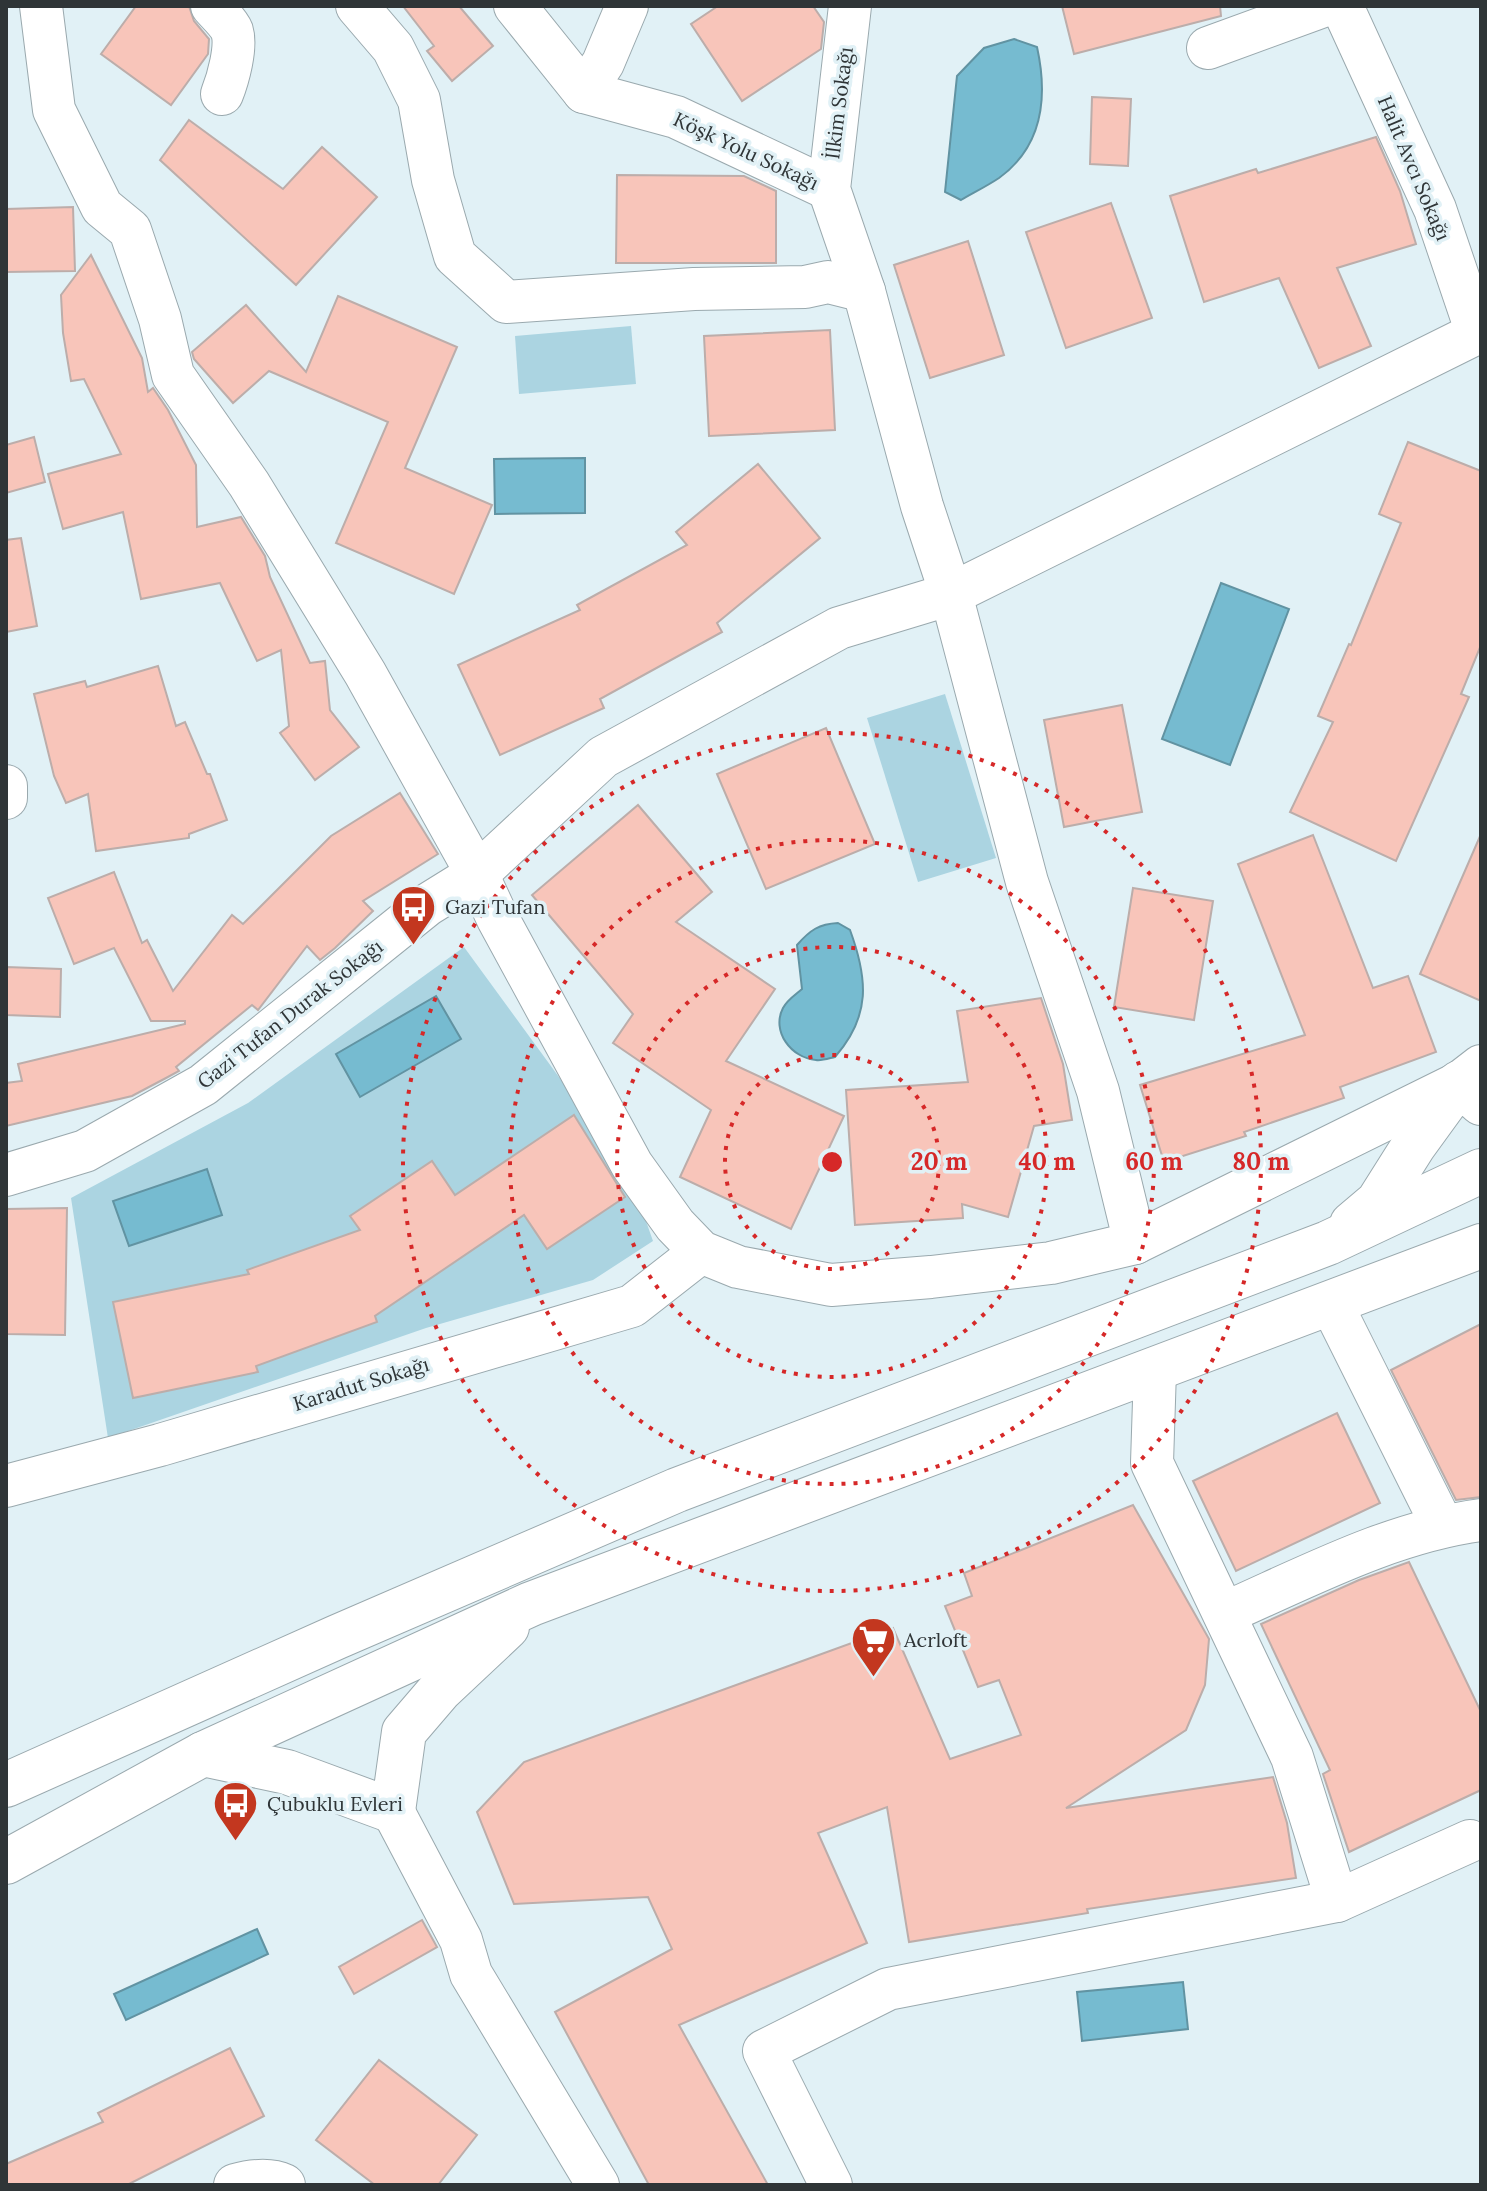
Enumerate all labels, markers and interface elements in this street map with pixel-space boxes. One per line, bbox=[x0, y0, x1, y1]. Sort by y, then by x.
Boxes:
street label: İlkim Sokağı bbox=[819, 45, 858, 160]
street label: Halit Avcı Sokağı bbox=[1373, 92, 1456, 244]
street label: Köşk Yolu Sokağı bbox=[670, 106, 823, 195]
bus stop icon: Gazi Tufan bbox=[390, 883, 438, 946]
place label: Gazi Tufan bbox=[445, 894, 545, 919]
street label: Gazi Tufan Durak Sokağı bbox=[192, 933, 387, 1094]
text: 20 m bbox=[911, 1146, 967, 1177]
text: 40 m bbox=[1019, 1146, 1075, 1177]
text: 60 m bbox=[1125, 1146, 1183, 1177]
text: 80 m bbox=[1232, 1146, 1290, 1177]
centre of rings bbox=[818, 1148, 846, 1176]
street label: Karadut Sokağı bbox=[290, 1351, 432, 1416]
supermarket icon: Acrloft bbox=[849, 1616, 897, 1679]
place label: Acrloft bbox=[903, 1627, 968, 1652]
bus stop icon: Çubuklu Evleri bbox=[212, 1780, 260, 1843]
place label: Çubuklu Evleri bbox=[267, 1791, 403, 1816]

